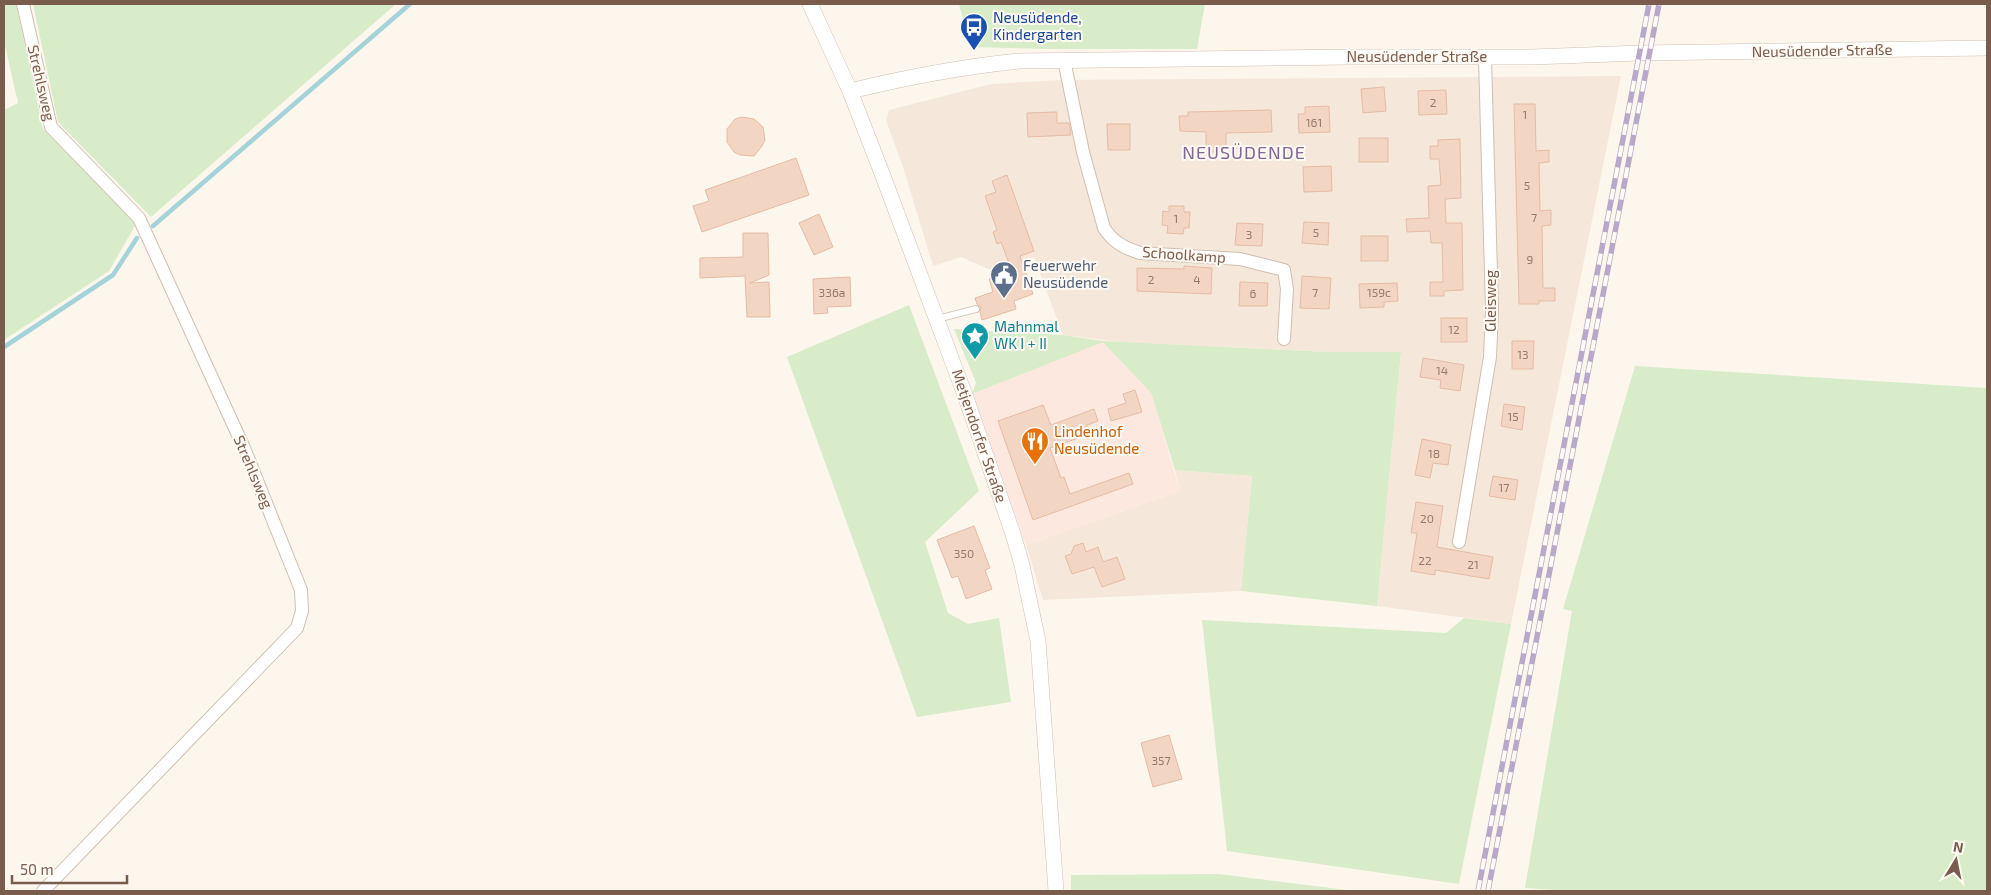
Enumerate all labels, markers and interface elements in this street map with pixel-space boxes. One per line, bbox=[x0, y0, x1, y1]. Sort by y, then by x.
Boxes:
place label: Neusüdende, Kindergarten bbox=[993, 8, 1082, 43]
bus stop icon: Neusüdende, Kindergarten bbox=[959, 12, 989, 51]
street label: Neusüdender Straße bbox=[1751, 40, 1893, 60]
street label: Strehlsweg bbox=[24, 43, 60, 123]
street label: Neusüdender Straße bbox=[1347, 47, 1487, 65]
house number: 2 bbox=[1430, 95, 1437, 109]
house number: 1 bbox=[1523, 107, 1527, 121]
house number: 161 bbox=[1306, 115, 1322, 129]
district label: NEUSÜDENDE bbox=[1182, 141, 1306, 163]
house number: 5 bbox=[1524, 178, 1530, 192]
house number: 7 bbox=[1531, 210, 1537, 224]
house number: 1 bbox=[1174, 211, 1178, 225]
house number: 5 bbox=[1313, 225, 1319, 239]
house number: 3 bbox=[1246, 227, 1252, 241]
street label: Schoolkamp bbox=[1142, 242, 1226, 266]
house number: 9 bbox=[1527, 252, 1534, 266]
place label: Feuerwehr Neusüdende bbox=[1023, 256, 1108, 291]
public building icon: Feuerwehr Neusüdende bbox=[989, 260, 1019, 299]
street label: Gleisweg bbox=[1481, 269, 1499, 332]
house number: 2 bbox=[1148, 272, 1155, 286]
house number: 4 bbox=[1193, 272, 1201, 286]
house number: 336a bbox=[819, 285, 845, 299]
house number: 7 bbox=[1312, 285, 1318, 299]
house number: 159c bbox=[1367, 285, 1391, 299]
house number: 6 bbox=[1250, 286, 1257, 300]
place label: Mahnmal WK I + II bbox=[994, 317, 1059, 352]
place icon: Mahnmal WK I + II bbox=[960, 321, 990, 360]
house number: 12 bbox=[1448, 322, 1460, 336]
house number: 13 bbox=[1517, 347, 1529, 361]
house number: 14 bbox=[1436, 363, 1448, 377]
street label: Metjendorfer Straße bbox=[948, 367, 1011, 505]
house number: 15 bbox=[1507, 409, 1519, 423]
place label: Lindenhof Neusüdende bbox=[1054, 422, 1139, 457]
restaurant icon: Lindenhof Neusüdende bbox=[1020, 426, 1050, 465]
street label: Strehlsweg bbox=[231, 432, 278, 511]
house number: 18 bbox=[1428, 446, 1440, 460]
house number: 17 bbox=[1499, 480, 1509, 494]
house number: 20 bbox=[1420, 511, 1434, 525]
house number: 350 bbox=[954, 546, 974, 560]
house number: 22 bbox=[1418, 553, 1432, 567]
house number: 21 bbox=[1467, 557, 1479, 571]
house number: 357 bbox=[1151, 753, 1171, 767]
north arrow bbox=[1931, 835, 1981, 885]
text: N bbox=[1952, 837, 1965, 856]
scale bar bbox=[12, 852, 128, 884]
text: 50 m bbox=[20, 860, 54, 878]

